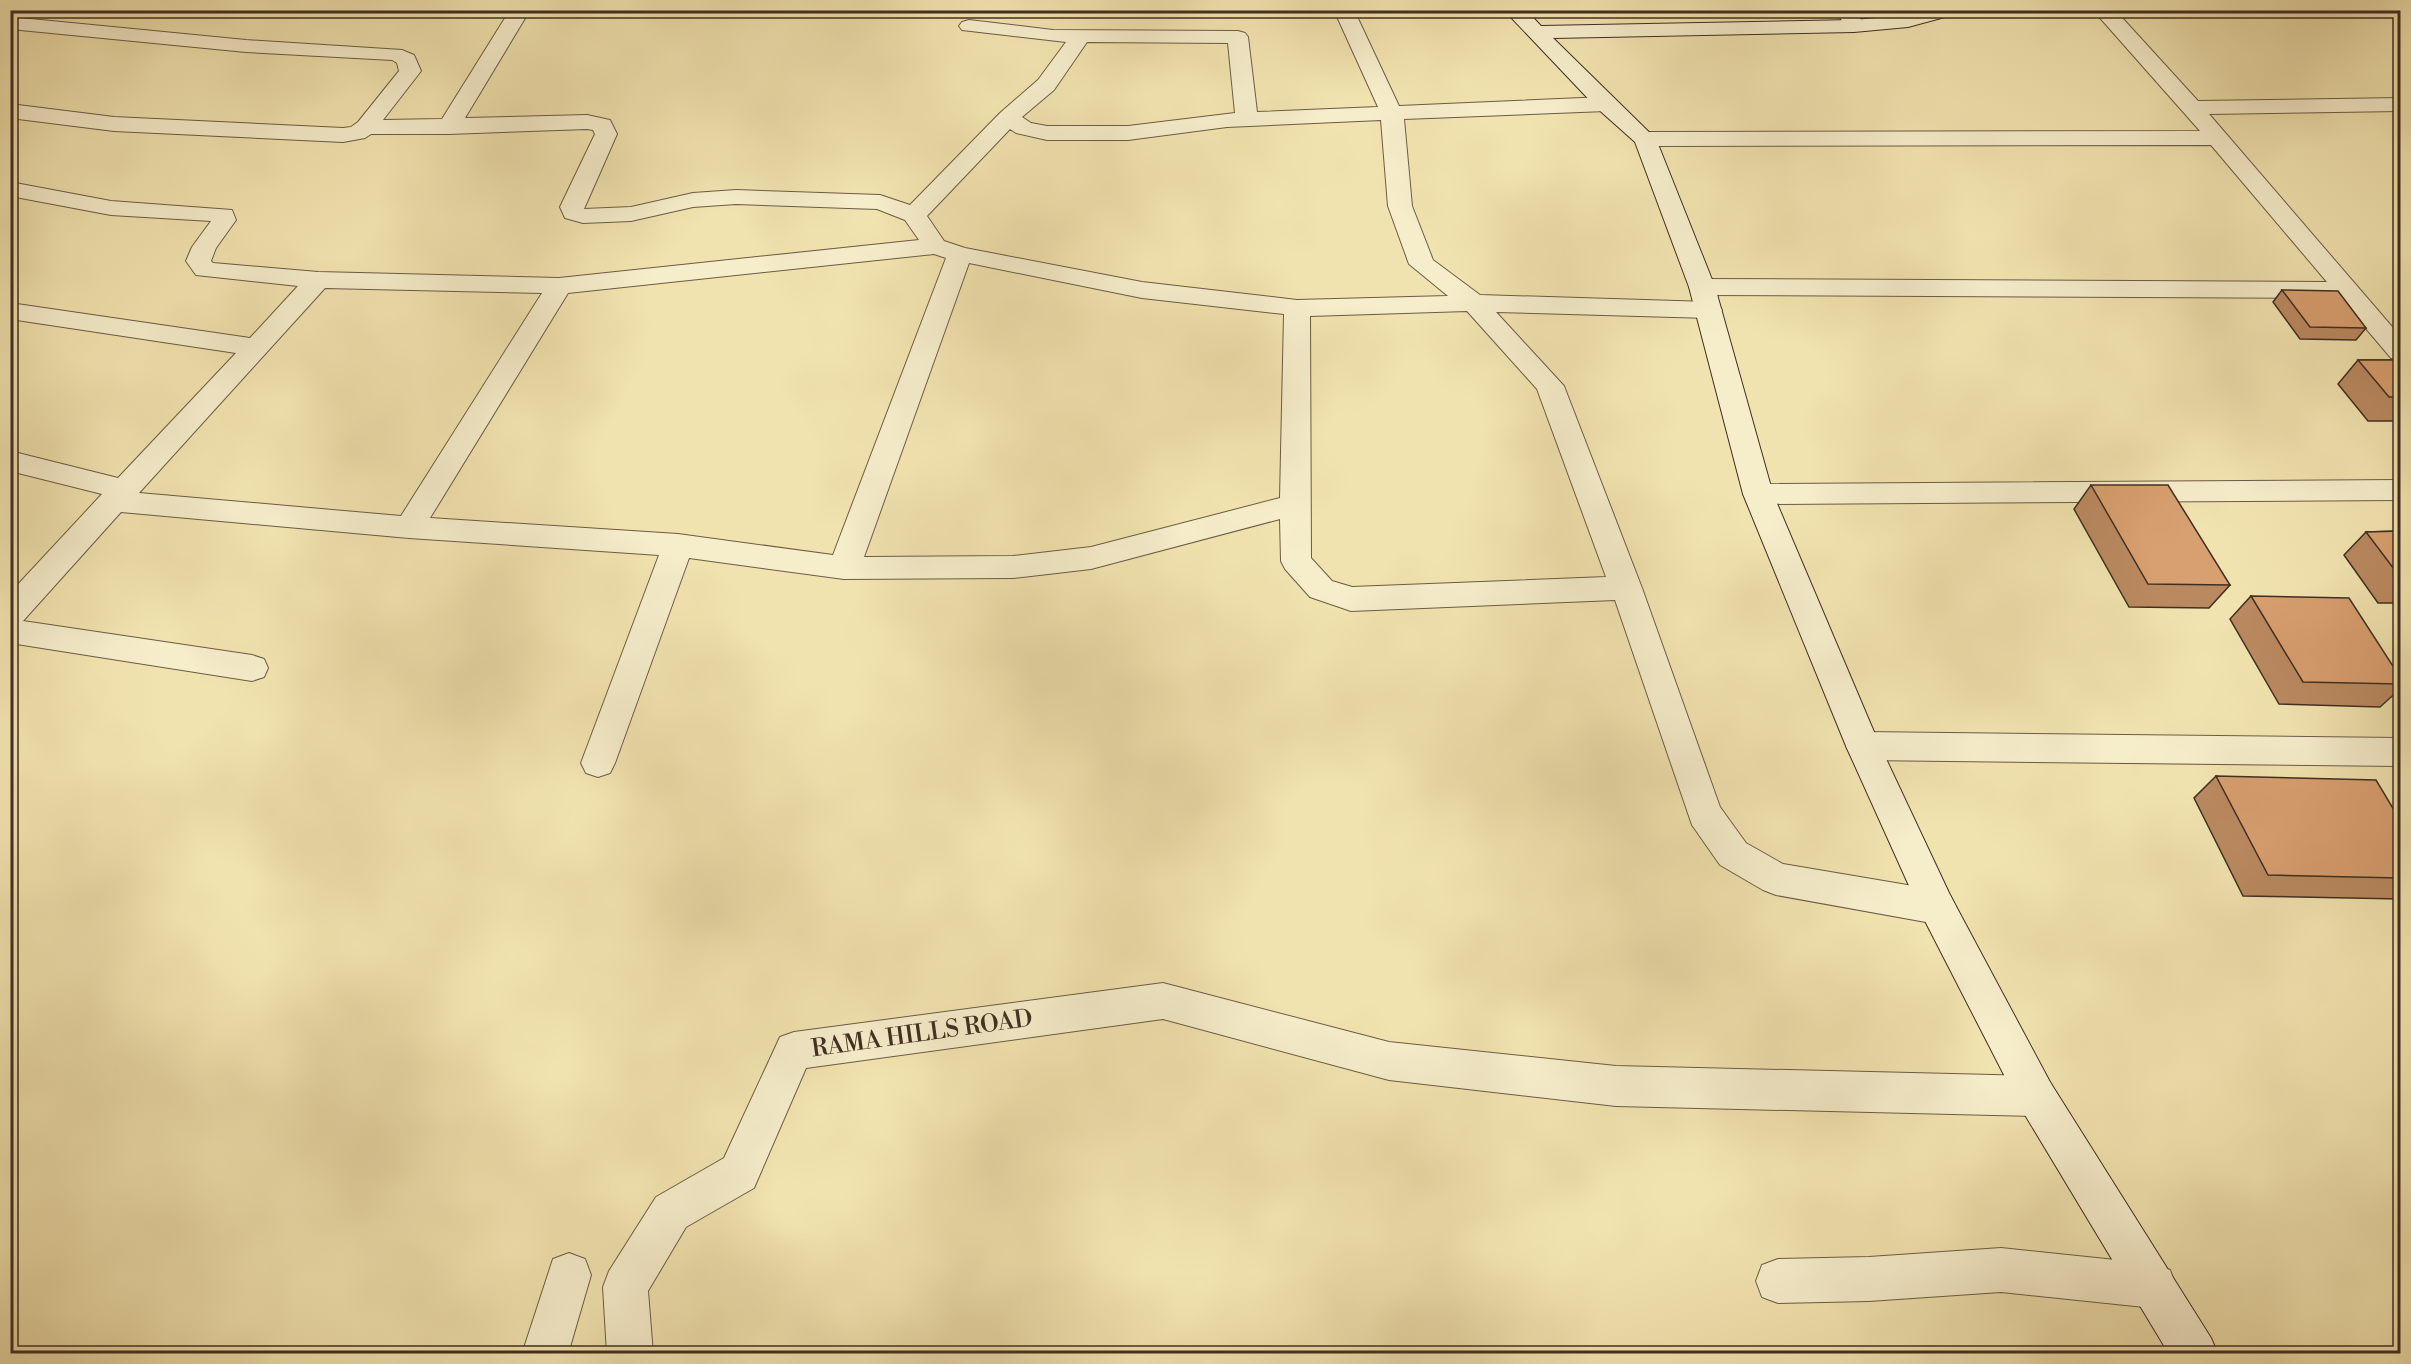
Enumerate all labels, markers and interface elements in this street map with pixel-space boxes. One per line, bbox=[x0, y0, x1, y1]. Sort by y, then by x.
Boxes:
street label: RAMA HILLS ROAD bbox=[809, 1004, 1035, 1064]

